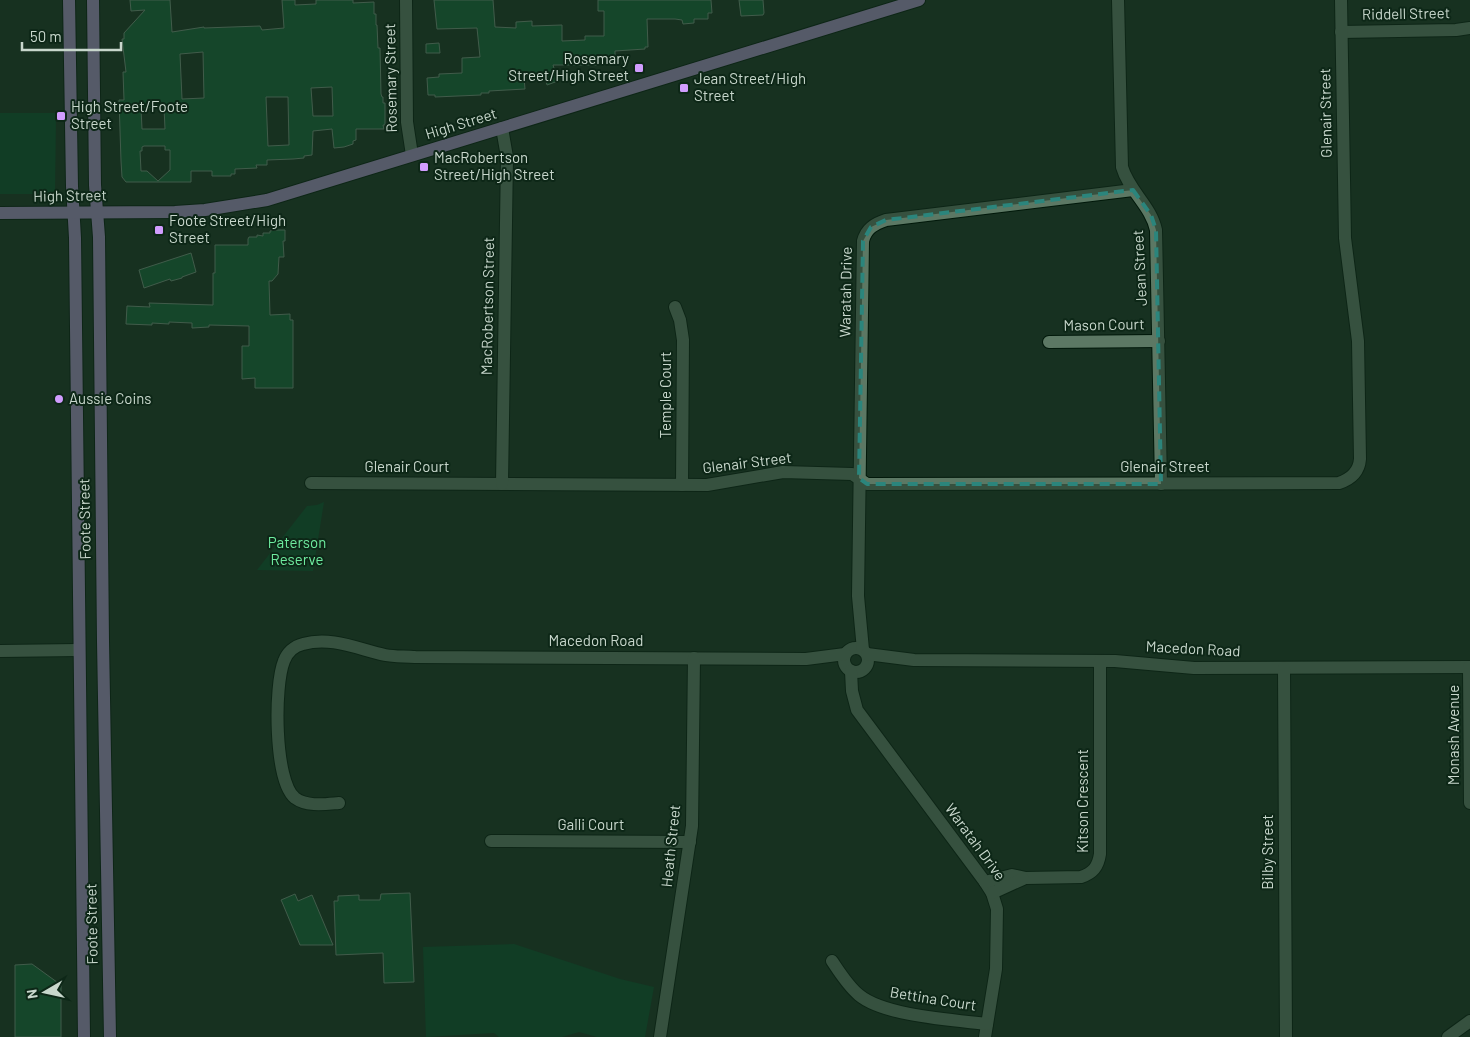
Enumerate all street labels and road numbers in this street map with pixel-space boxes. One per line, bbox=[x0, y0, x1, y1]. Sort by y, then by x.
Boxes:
street label: Riddell Street bbox=[1362, 3, 1450, 23]
street label: Rosemary Street bbox=[380, 23, 400, 133]
street label: Glenair Street bbox=[1315, 68, 1335, 158]
street label: High Street bbox=[423, 104, 499, 142]
street label: High Street bbox=[33, 185, 107, 205]
street label: Jean Street bbox=[1128, 229, 1150, 307]
street label: MacRobertson Street bbox=[477, 237, 497, 375]
street label: Waratah Drive bbox=[835, 246, 855, 338]
street label: Mason Court bbox=[1063, 314, 1145, 334]
street label: Temple Court bbox=[656, 351, 674, 439]
street label: Glenair Street bbox=[701, 448, 792, 476]
street label: Glenair Court bbox=[364, 457, 450, 475]
street label: Glenair Street bbox=[1120, 457, 1210, 475]
street label: Foote Street bbox=[74, 478, 94, 560]
street label: Macedon Road bbox=[549, 631, 643, 649]
street label: Macedon Road bbox=[1145, 637, 1241, 659]
street label: Monash Avenue bbox=[1444, 685, 1462, 785]
street label: Kitson Crescent bbox=[1073, 749, 1091, 853]
street label: Waratah Drive bbox=[942, 799, 1010, 883]
street label: Heath Street bbox=[657, 804, 683, 888]
street label: Bilby Street bbox=[1258, 814, 1276, 890]
street label: Galli Court bbox=[558, 815, 624, 833]
street label: Foote Street bbox=[81, 883, 101, 965]
street label: Bettina Court bbox=[889, 982, 978, 1014]

